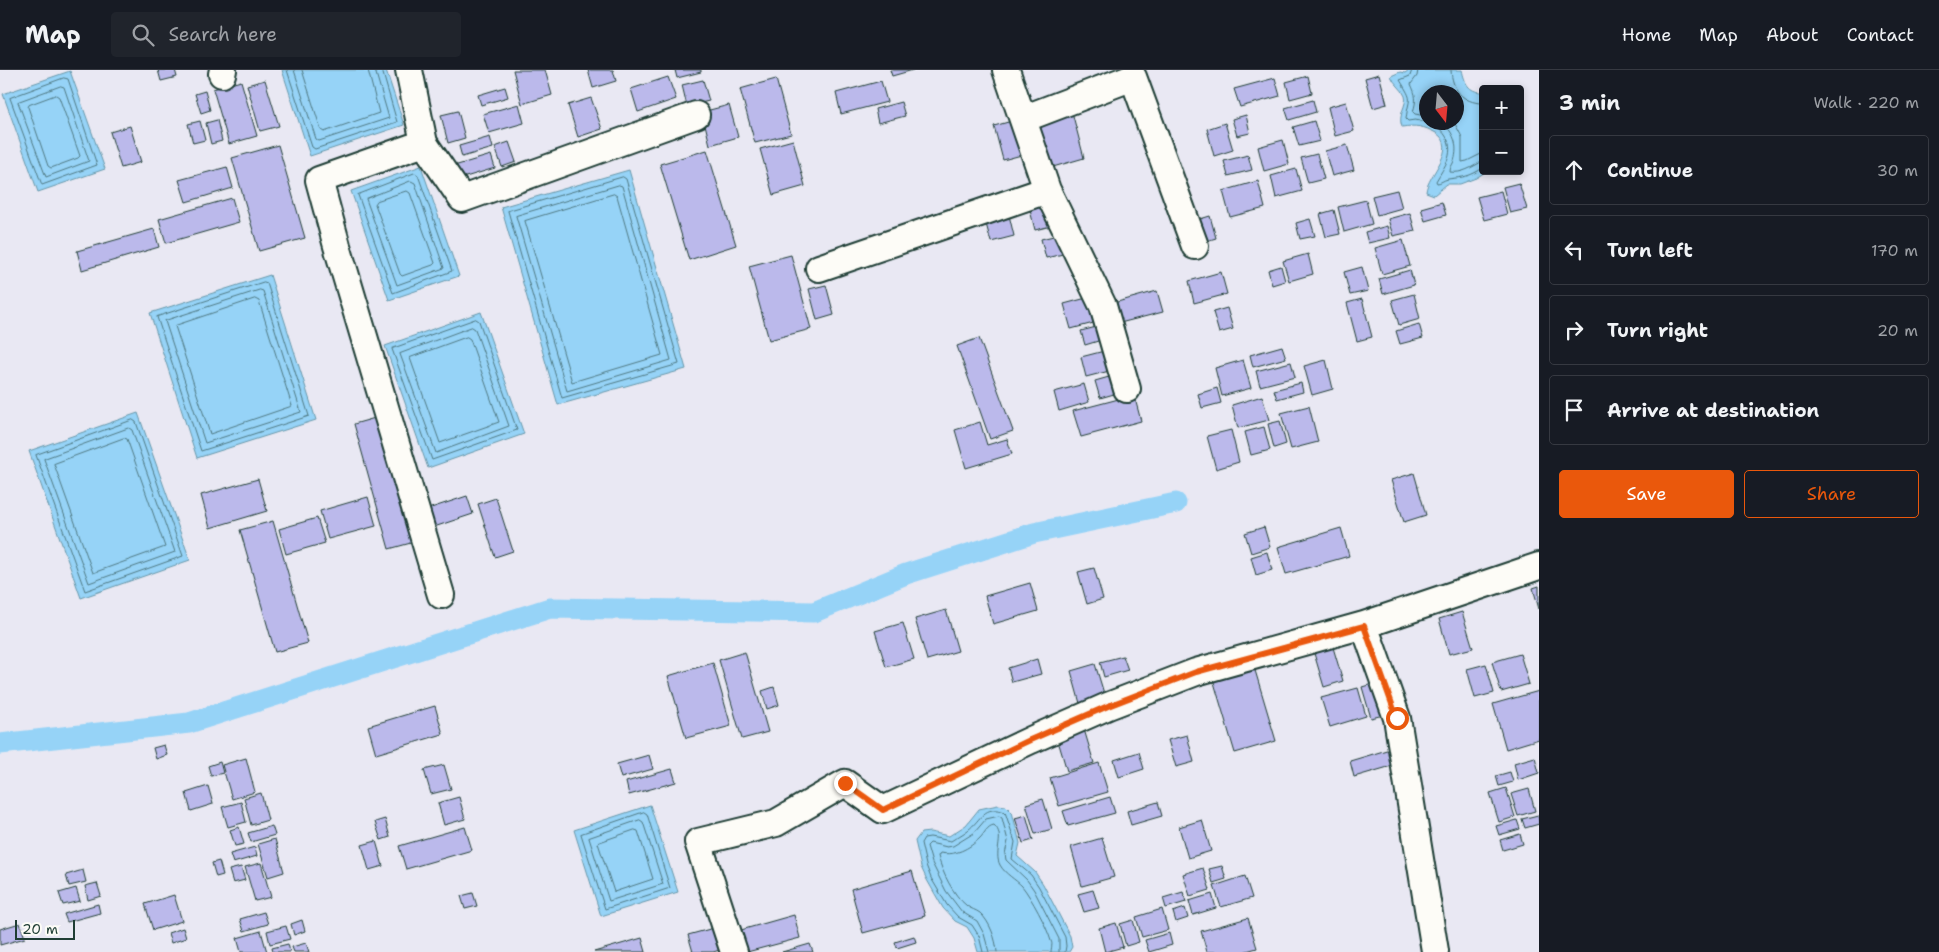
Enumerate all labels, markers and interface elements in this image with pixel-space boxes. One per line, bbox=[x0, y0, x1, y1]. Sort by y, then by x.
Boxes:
search box bbox=[111, 12, 461, 57]
text: Map bbox=[25, 19, 81, 51]
icon: search bbox=[129, 21, 157, 49]
text: Search here bbox=[169, 22, 277, 47]
text: Home bbox=[1622, 23, 1671, 47]
text: Map bbox=[1699, 23, 1738, 47]
text: About bbox=[1766, 23, 1819, 47]
text: Contact bbox=[1847, 23, 1914, 47]
north arrow bbox=[1419, 85, 1464, 130]
map controls bbox=[1479, 85, 1524, 175]
button: + bbox=[1479, 85, 1524, 130]
text: 3 min bbox=[1559, 89, 1620, 117]
text: Walk · 220 m bbox=[1813, 92, 1919, 113]
button: − bbox=[1479, 130, 1524, 175]
icon: ahead bbox=[1560, 156, 1588, 184]
text: Continue bbox=[1607, 158, 1693, 183]
text: 30 m bbox=[1877, 160, 1918, 181]
icon: left bbox=[1560, 236, 1588, 264]
text: Turn left bbox=[1607, 238, 1693, 263]
text: 170 m bbox=[1871, 240, 1918, 261]
icon: right bbox=[1560, 316, 1588, 344]
text: Turn right bbox=[1607, 318, 1708, 343]
text: 20 m bbox=[1877, 320, 1918, 341]
icon: arrive bbox=[1560, 396, 1588, 424]
text: Arrive at destination bbox=[1607, 398, 1819, 423]
button: Save bbox=[1559, 470, 1734, 518]
button: Share bbox=[1744, 470, 1919, 518]
route start bbox=[1386, 707, 1409, 730]
route end bbox=[834, 772, 857, 795]
scale bar bbox=[15, 917, 75, 940]
text: 20 m bbox=[22, 920, 58, 938]

